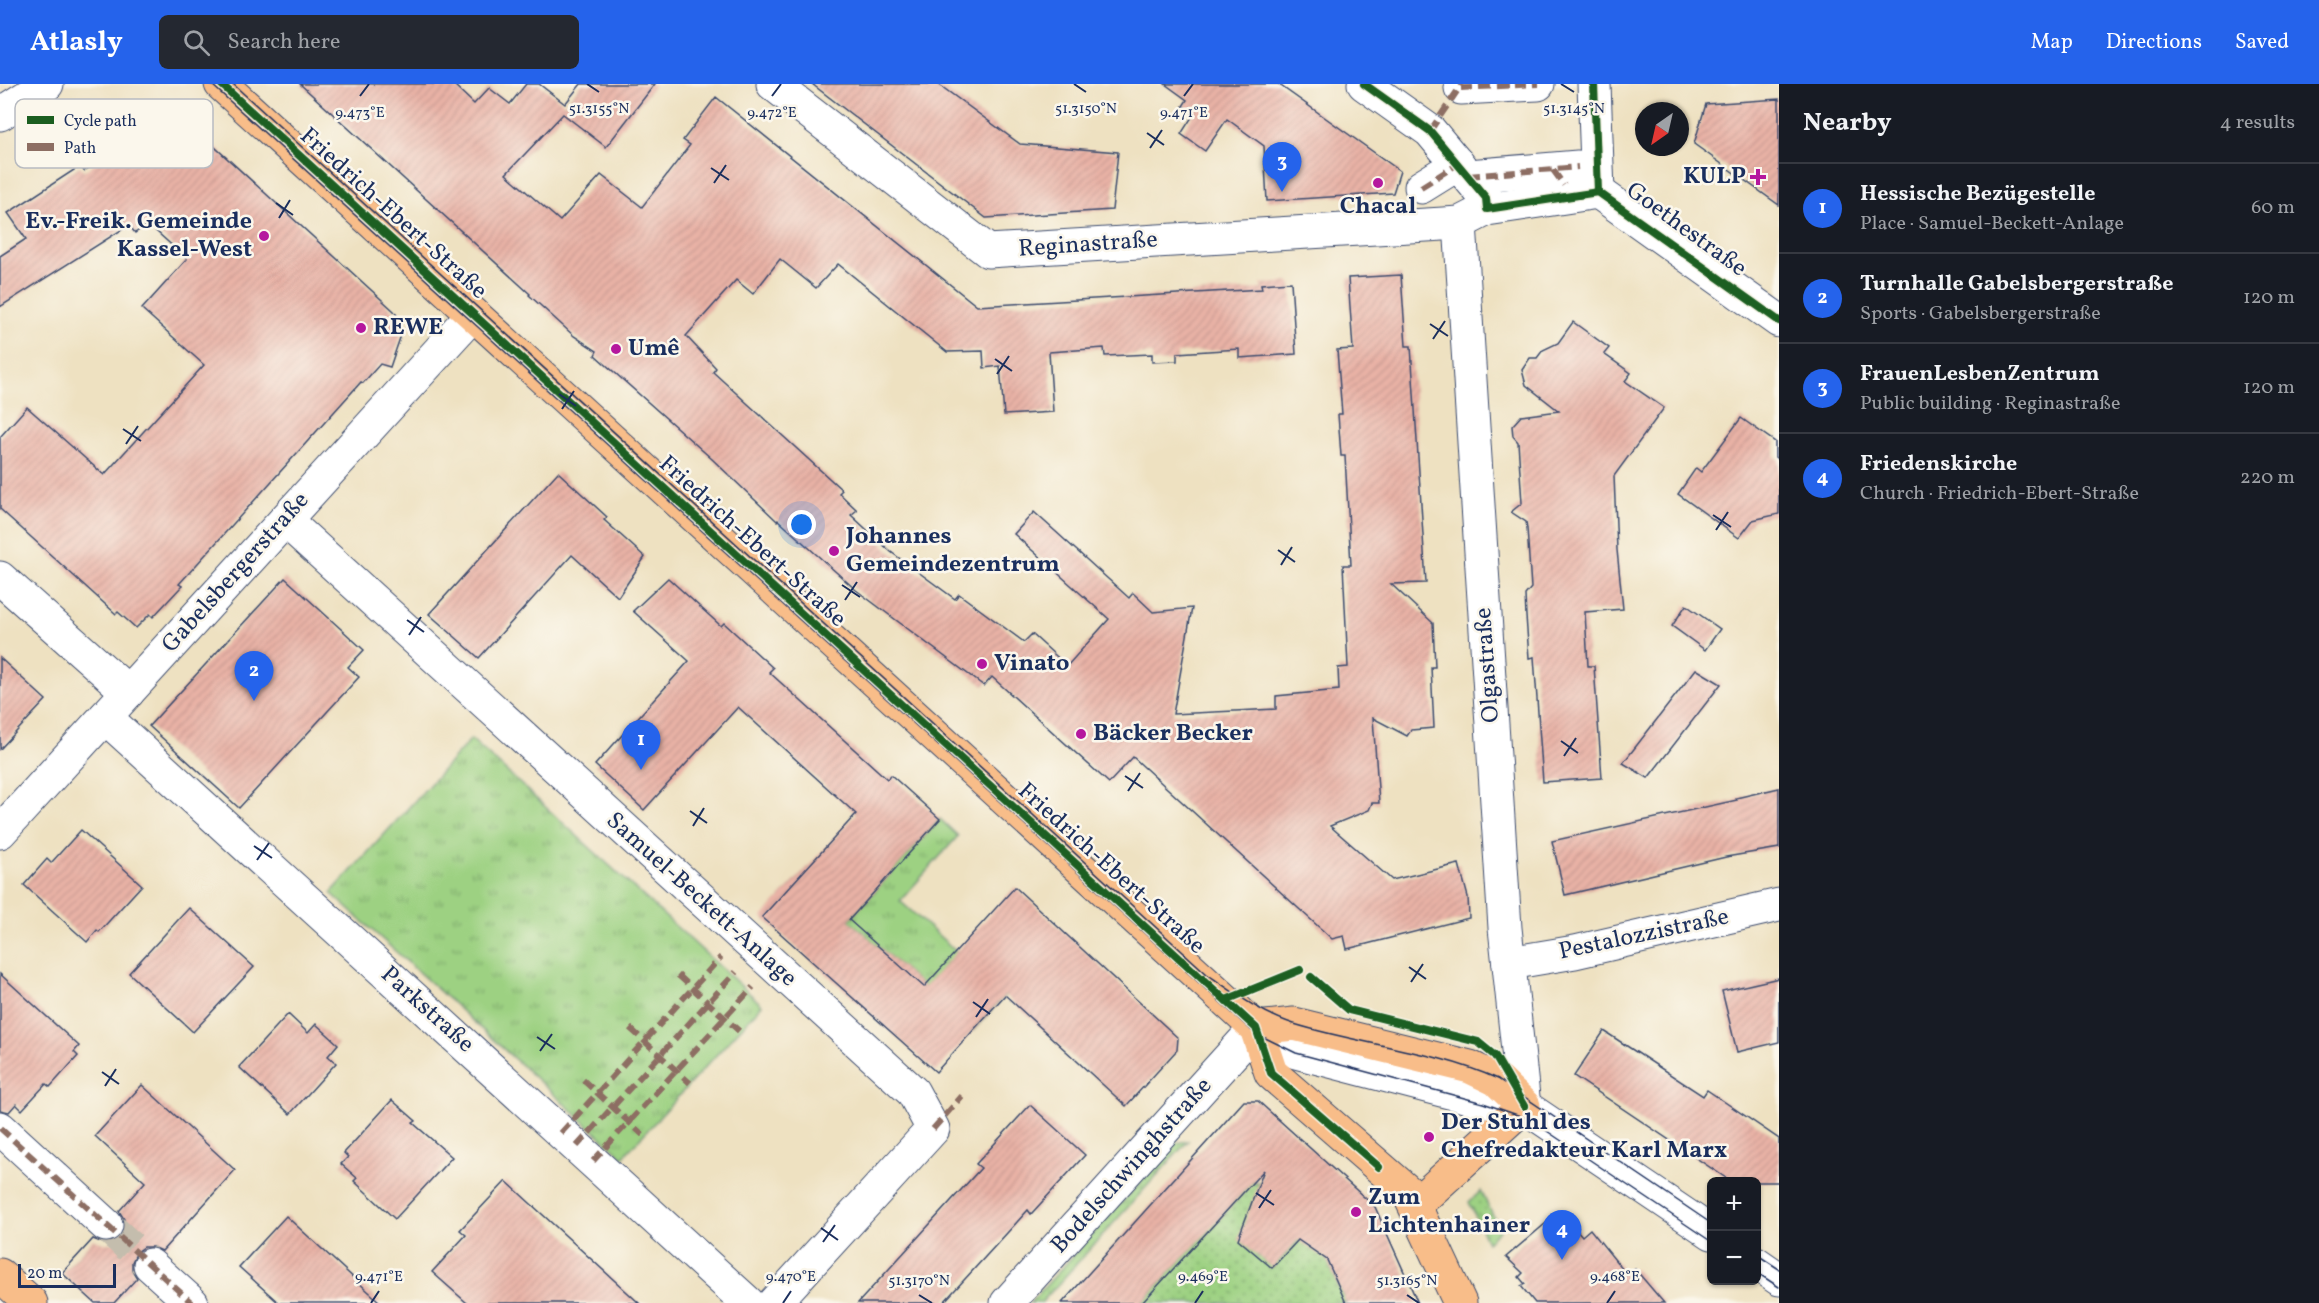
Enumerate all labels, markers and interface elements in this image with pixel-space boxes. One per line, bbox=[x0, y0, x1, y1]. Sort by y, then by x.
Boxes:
search box bbox=[159, 15, 579, 69]
text: Atlasly bbox=[30, 23, 123, 62]
icon: search bbox=[180, 26, 213, 59]
text: Search here bbox=[228, 27, 340, 58]
text: Map bbox=[2031, 28, 2073, 57]
text: Directions bbox=[2106, 28, 2202, 57]
text: Saved bbox=[2235, 28, 2289, 57]
legend bbox=[15, 99, 213, 168]
text: 51.3155°N bbox=[569, 99, 629, 120]
text: 51.3150°N bbox=[1055, 99, 1117, 120]
text: 51.3145°N bbox=[1543, 99, 1605, 120]
north arrow bbox=[1635, 102, 1689, 156]
text: 9.473°E bbox=[335, 103, 385, 124]
text: 9.472°E bbox=[747, 103, 797, 124]
text: 9.471°E bbox=[1160, 103, 1208, 124]
text: Nearby bbox=[1803, 105, 1892, 141]
text: 4 results bbox=[2220, 109, 2295, 137]
text: Cycle path bbox=[64, 111, 137, 133]
street label: Friedrich-Ebert-Straße bbox=[292, 120, 494, 308]
text: Path bbox=[64, 138, 96, 160]
pin: 3 bbox=[1262, 142, 1302, 192]
place label: KULP bbox=[1683, 160, 1746, 194]
marker: KULP bbox=[1751, 170, 1765, 184]
street label: Goethestraße bbox=[1618, 174, 1754, 286]
marker: Chacal bbox=[1371, 176, 1385, 190]
text: Hessische Bezügestelle bbox=[1860, 179, 2096, 210]
place label: Chacal bbox=[1340, 190, 1416, 224]
text: 1 bbox=[1818, 194, 1827, 222]
text: 60 m bbox=[2251, 194, 2295, 222]
place label: Ev.-Freik. Gemeinde Kassel-West bbox=[25, 205, 252, 267]
text: Place · Samuel-Beckett-Anlage bbox=[1860, 210, 2124, 238]
street label: Reginastraße bbox=[1017, 223, 1159, 267]
marker: Ev.-Freik. Gemeinde Kassel-West bbox=[257, 229, 271, 243]
text: Turnhalle Gabelsbergerstraße bbox=[1860, 269, 2174, 300]
text: 2 bbox=[1817, 284, 1828, 312]
text: 120 m bbox=[2243, 284, 2295, 312]
text: Sports · Gabelsbergerstraße bbox=[1860, 300, 2101, 328]
place label: REWE bbox=[373, 311, 443, 345]
marker: REWE bbox=[354, 321, 368, 335]
place label: Umê bbox=[628, 332, 680, 366]
marker: Umê bbox=[609, 342, 623, 356]
text: FrauenLesbenZentrum bbox=[1860, 359, 2100, 390]
text: 3 bbox=[1817, 374, 1828, 402]
text: 120 m bbox=[2243, 374, 2295, 402]
text: Public building · Reginastraße bbox=[1860, 390, 2120, 418]
street label: Friedrich-Ebert-Straße bbox=[651, 448, 853, 636]
text: Friedenskirche bbox=[1860, 449, 2017, 480]
text: 4 bbox=[1816, 464, 1829, 492]
text: 220 m bbox=[2240, 464, 2295, 492]
text: Church · Friedrich-Ebert-Straße bbox=[1860, 480, 2139, 508]
street label: Gabelsbergerstraße bbox=[154, 485, 318, 661]
your location bbox=[787, 510, 816, 539]
place label: Johannes Gemeindezentrum bbox=[845, 520, 1060, 582]
marker: Johannes Gemeindezentrum bbox=[827, 544, 841, 558]
street label: Olgastraße bbox=[1467, 606, 1509, 724]
place label: Vinato bbox=[994, 647, 1069, 681]
pin: 2 bbox=[234, 652, 274, 701]
marker: Vinato bbox=[975, 657, 989, 671]
place label: Bäcker Becker bbox=[1093, 717, 1253, 751]
pin: 1 bbox=[622, 720, 660, 770]
marker: Bäcker Becker bbox=[1074, 727, 1088, 741]
street label: Friedrich-Ebert-Straße bbox=[1010, 775, 1212, 963]
street label: Samuel-Beckett-Anlage bbox=[598, 805, 804, 995]
street label: Pestalozzistraße bbox=[1556, 900, 1732, 970]
street label: Parkstraße bbox=[373, 959, 481, 1061]
street label: Bodelschwinghstraße bbox=[1044, 1070, 1220, 1262]
place label: Der Stuhl des Chefredakteur Karl Marx bbox=[1441, 1106, 1727, 1168]
marker: Der Stuhl des Chefredakteur Karl Marx bbox=[1422, 1130, 1436, 1144]
map controls bbox=[1707, 1177, 1761, 1285]
button: + bbox=[1707, 1177, 1761, 1231]
place label: Zum Lichtenhainer bbox=[1368, 1181, 1530, 1243]
marker: Zum Lichtenhainer bbox=[1349, 1205, 1363, 1219]
pin: 4 bbox=[1542, 1210, 1582, 1260]
button: − bbox=[1707, 1231, 1761, 1285]
scale bar bbox=[18, 1261, 116, 1288]
text: 20 m bbox=[27, 1263, 62, 1285]
text: 9.471°E bbox=[355, 1267, 403, 1288]
text: 9.470°E bbox=[766, 1267, 816, 1288]
text: 9.469°E bbox=[1178, 1267, 1228, 1288]
text: 9.468°E bbox=[1590, 1267, 1640, 1288]
text: 51.3170°N bbox=[888, 1271, 950, 1292]
text: 51.3165°N bbox=[1376, 1271, 1438, 1292]

